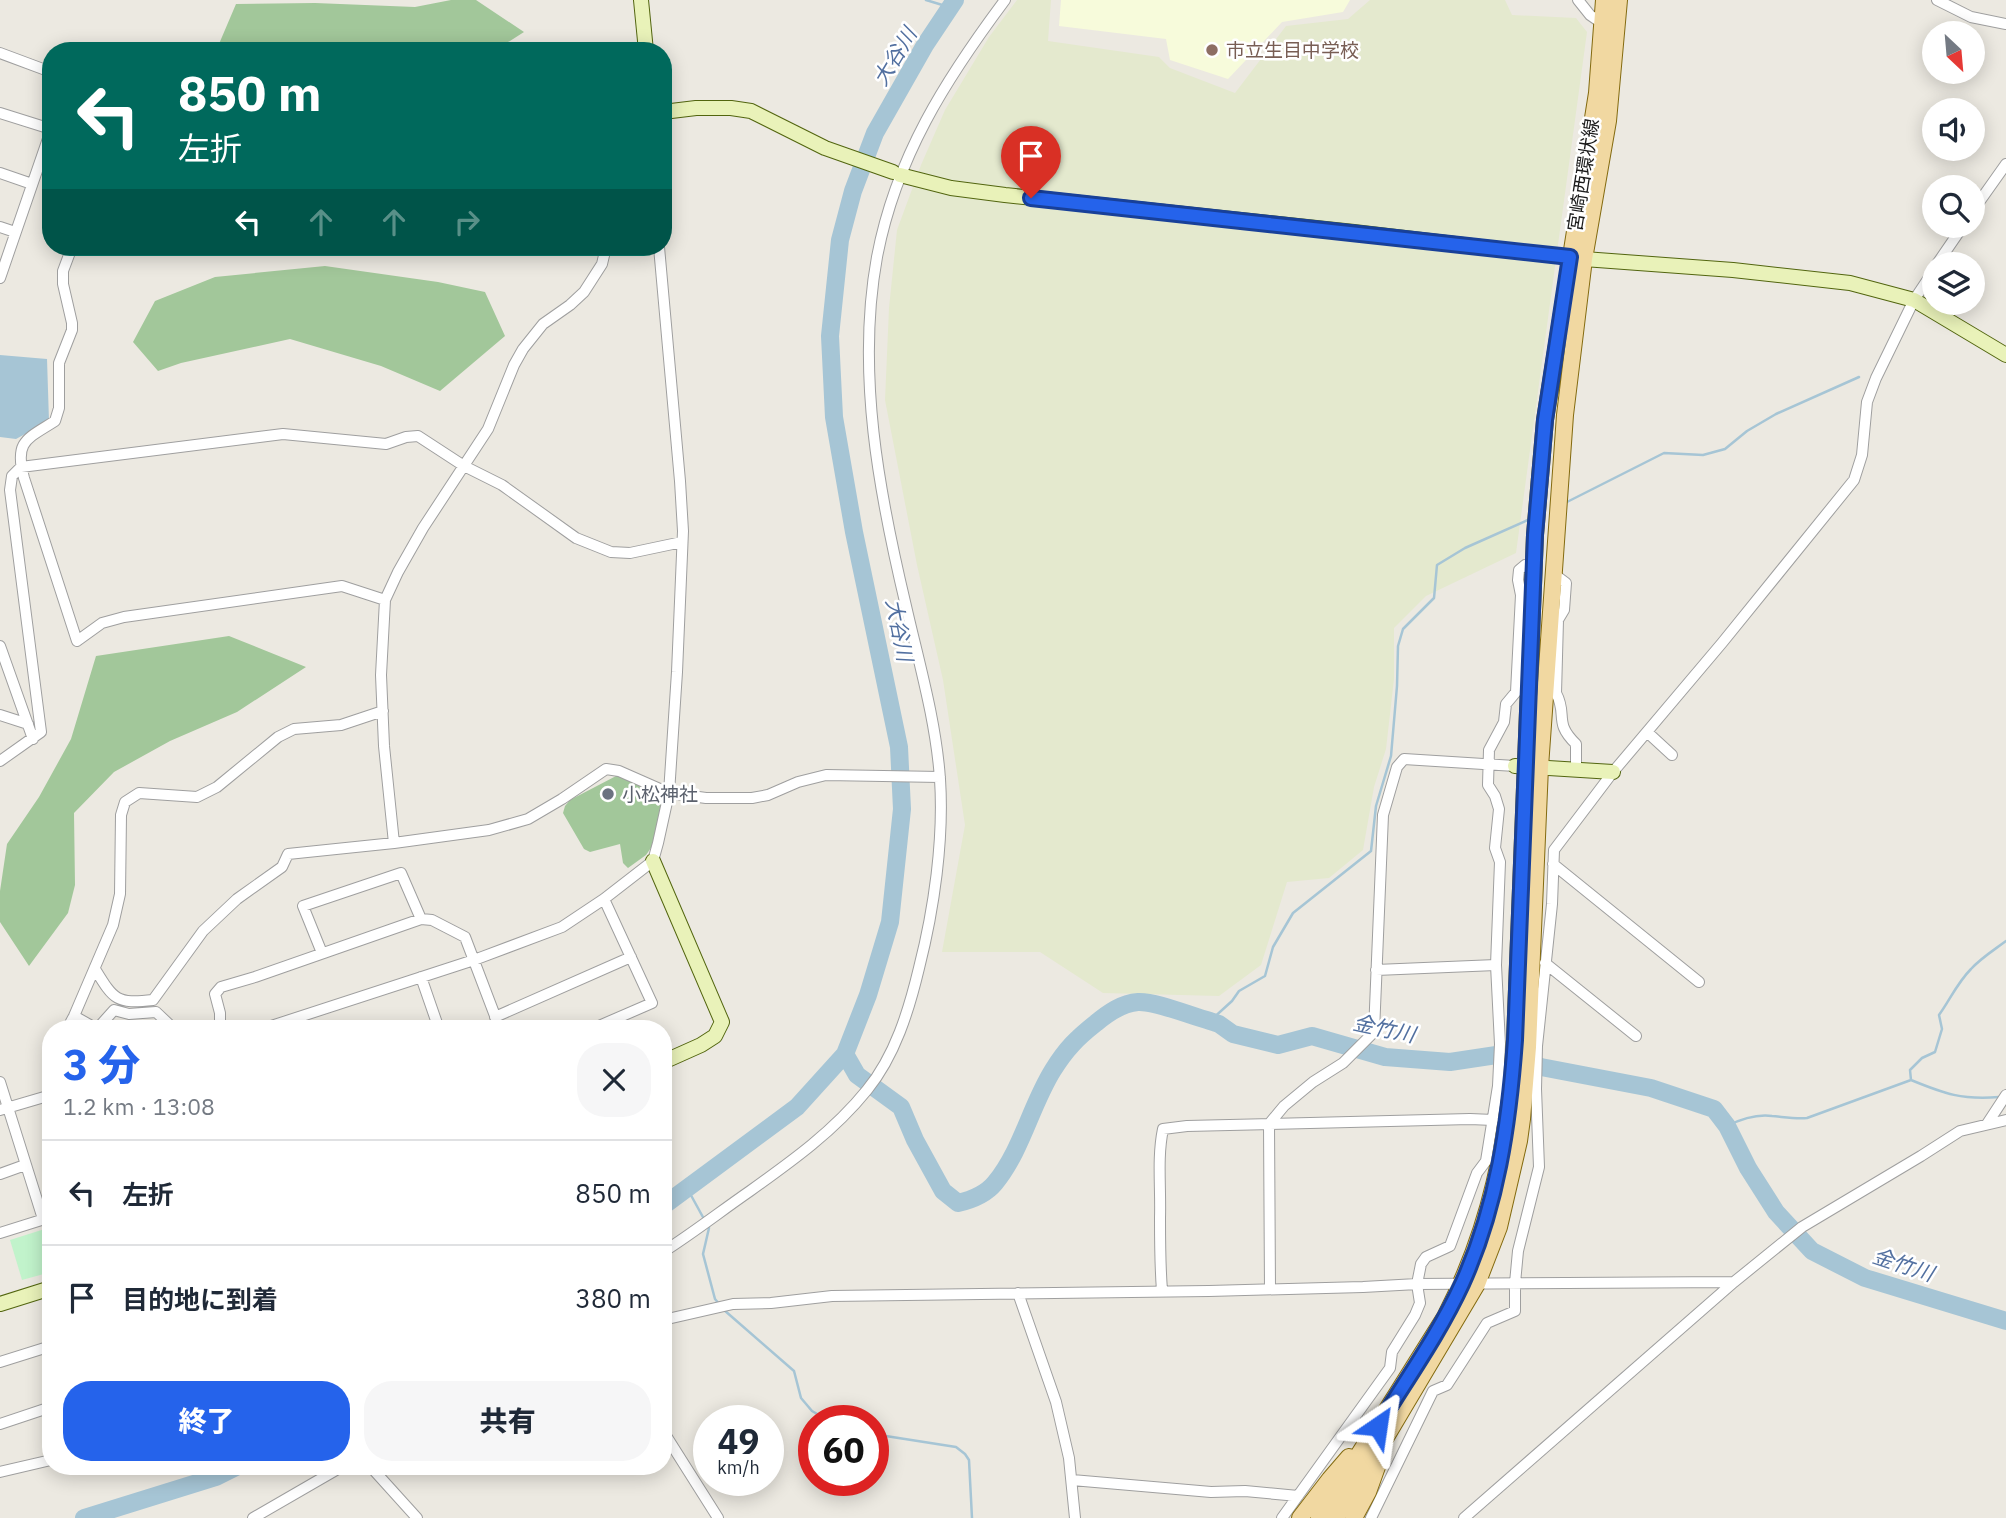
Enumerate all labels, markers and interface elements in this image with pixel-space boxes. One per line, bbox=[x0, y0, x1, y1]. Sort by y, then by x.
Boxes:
water label: 大谷川 bbox=[866, 21, 923, 91]
north arrow bbox=[1922, 21, 1984, 84]
map controls bbox=[1922, 21, 1985, 315]
place label: 市立生目中学校 bbox=[1226, 38, 1359, 62]
marker: 市立生目中学校 bbox=[1204, 42, 1220, 58]
text: 850 m bbox=[178, 61, 322, 124]
icon: left bbox=[63, 70, 154, 161]
button: sound bbox=[1922, 98, 1985, 161]
street label: 宮崎西環状線 bbox=[1562, 117, 1604, 233]
pin bbox=[1001, 126, 1061, 198]
text: 左折 bbox=[178, 127, 242, 169]
icon: arrive bbox=[1012, 137, 1050, 175]
button: search bbox=[1922, 175, 1985, 238]
icon: left bbox=[229, 203, 267, 241]
icon: ahead bbox=[302, 203, 340, 241]
icon: ahead bbox=[375, 203, 413, 241]
icon: right bbox=[448, 203, 486, 241]
button: layers bbox=[1922, 252, 1985, 315]
water label: 大谷川 bbox=[880, 596, 920, 665]
place label: 小松神社 bbox=[622, 782, 698, 806]
marker: 小松神社 bbox=[600, 786, 616, 802]
water label: 金竹川 bbox=[1350, 1008, 1420, 1049]
text: 3 分 bbox=[63, 1037, 140, 1092]
button: close bbox=[577, 1043, 651, 1117]
text: 1.2 km · 13:08 bbox=[63, 1091, 215, 1121]
icon: left bbox=[63, 1174, 101, 1212]
text: 850 m bbox=[575, 1176, 651, 1210]
text: 左折 bbox=[122, 1177, 174, 1211]
water label: 金竹川 bbox=[1869, 1241, 1939, 1288]
icon: arrive bbox=[63, 1279, 101, 1317]
text: 380 m bbox=[575, 1281, 651, 1315]
text: 目的地に到着 bbox=[122, 1282, 278, 1316]
button: 終了 bbox=[63, 1381, 350, 1461]
button: 共有 bbox=[364, 1381, 651, 1461]
position arrow bbox=[1341, 1389, 1415, 1463]
speed limit sign: 60 bbox=[798, 1405, 889, 1496]
text: 49 bbox=[717, 1418, 760, 1464]
text: km/h bbox=[717, 1456, 760, 1479]

